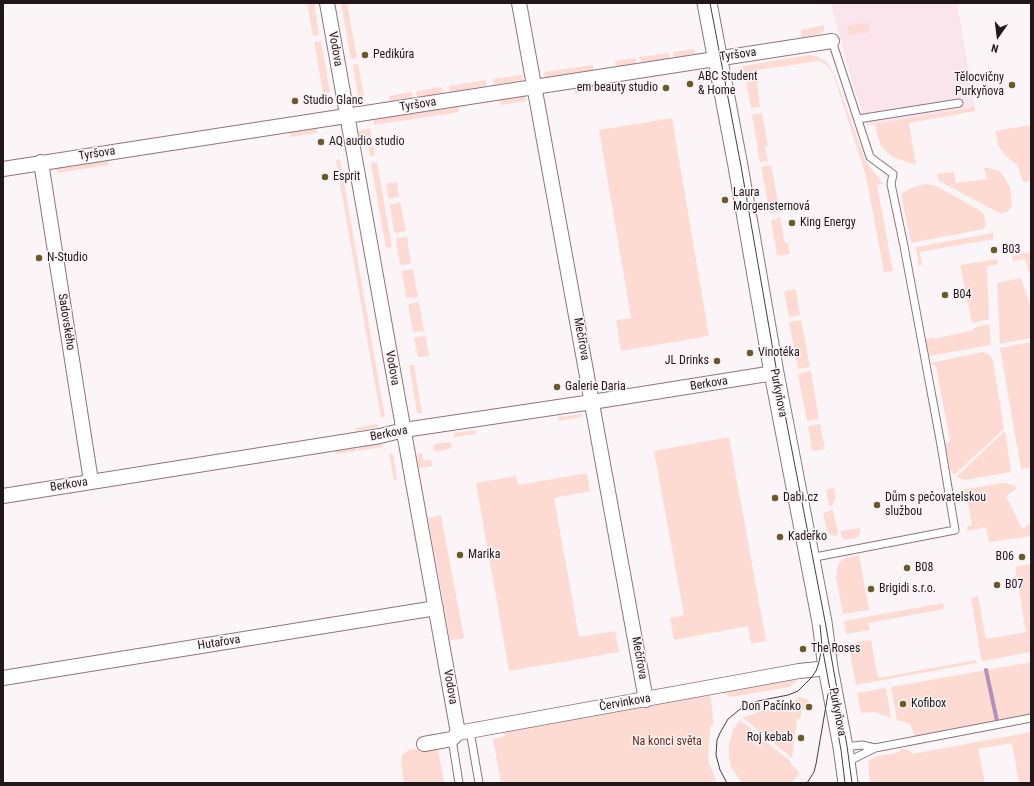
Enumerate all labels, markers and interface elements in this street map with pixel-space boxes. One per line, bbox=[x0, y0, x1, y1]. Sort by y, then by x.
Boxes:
north arrow bbox=[978, 16, 1018, 56]
street label: Vodova bbox=[325, 30, 345, 68]
text: N bbox=[990, 41, 1000, 55]
street label: Tyršova bbox=[719, 45, 757, 65]
place label: Pedikúra bbox=[373, 48, 414, 62]
marker: Pedikúra bbox=[360, 50, 370, 60]
place label: ABC Student & Home bbox=[698, 70, 758, 98]
place label: Tělocvičny Purkyňova bbox=[954, 71, 1004, 99]
marker: ABC Student & Home bbox=[685, 79, 695, 89]
marker: Tělocvičny Purkyňova bbox=[1007, 80, 1017, 90]
place label: em beauty studio bbox=[577, 81, 658, 95]
marker: em beauty studio bbox=[661, 83, 671, 93]
place label: Studio Glanc bbox=[303, 94, 363, 108]
street label: Tyršova bbox=[399, 95, 437, 115]
marker: Studio Glanc bbox=[290, 96, 300, 106]
place label: AQ audio studio bbox=[329, 135, 404, 149]
marker: AQ audio studio bbox=[316, 137, 326, 147]
street label: Tyršova bbox=[78, 144, 116, 164]
place label: Esprit bbox=[333, 170, 360, 184]
marker: Esprit bbox=[320, 172, 330, 182]
place label: Laura Morgensternová bbox=[733, 186, 810, 214]
marker: Laura Morgensternová bbox=[720, 195, 730, 205]
place label: King Energy bbox=[800, 216, 856, 230]
marker: King Energy bbox=[787, 218, 797, 228]
place label: B03 bbox=[1002, 243, 1020, 257]
marker: B03 bbox=[989, 245, 999, 255]
place label: N-Studio bbox=[47, 251, 88, 265]
marker: N-Studio bbox=[34, 253, 44, 263]
place label: B04 bbox=[953, 288, 971, 302]
marker: B04 bbox=[940, 290, 950, 300]
street label: Sadovského bbox=[54, 293, 78, 351]
street label: Mečířova bbox=[570, 316, 592, 362]
place label: Vinotéka bbox=[758, 346, 800, 360]
marker: Vinotéka bbox=[745, 348, 755, 358]
street label: Vodova bbox=[382, 349, 402, 387]
place label: JL Drinks bbox=[665, 354, 709, 368]
marker: JL Drinks bbox=[712, 356, 722, 366]
street label: Purkyňova bbox=[766, 368, 790, 418]
street label: Berkova bbox=[689, 374, 729, 394]
place label: Galerie Daria bbox=[565, 380, 626, 394]
marker: Galerie Daria bbox=[552, 382, 562, 392]
street label: Berkova bbox=[369, 423, 409, 445]
street label: Berkova bbox=[49, 475, 89, 495]
place label: Dabi.cz bbox=[783, 491, 818, 505]
place label: Dům s pečovatelskou službou bbox=[885, 491, 986, 519]
marker: Dabi.cz bbox=[770, 493, 780, 503]
marker: Dům s pečovatelskou službou bbox=[872, 500, 882, 510]
place label: Kadeřko bbox=[788, 530, 827, 544]
marker: Kadeřko bbox=[775, 532, 785, 542]
place label: Marika bbox=[468, 548, 500, 562]
marker: Marika bbox=[455, 550, 465, 560]
place label: B06 bbox=[996, 550, 1014, 564]
marker: B06 bbox=[1017, 552, 1027, 562]
place label: B08 bbox=[915, 561, 933, 575]
marker: B08 bbox=[902, 563, 912, 573]
place label: B07 bbox=[1005, 578, 1023, 592]
marker: B07 bbox=[992, 580, 1002, 590]
place label: Brigidi s.r.o. bbox=[879, 582, 936, 596]
marker: Brigidi s.r.o. bbox=[866, 584, 876, 594]
street label: Hutařova bbox=[197, 633, 241, 653]
street label: Mečířova bbox=[628, 635, 650, 681]
place label: The Roses bbox=[811, 642, 860, 656]
marker: The Roses bbox=[798, 644, 808, 654]
street label: Vodova bbox=[440, 668, 460, 706]
street label: Purkyňova bbox=[825, 687, 849, 737]
street label: Červinkova bbox=[598, 691, 652, 715]
place label: Kofibox bbox=[911, 697, 946, 711]
marker: Kofibox bbox=[898, 699, 908, 709]
place label: Don Pačínko bbox=[742, 700, 801, 714]
marker: Don Pačínko bbox=[804, 702, 814, 712]
place label: Roj kebab bbox=[747, 731, 793, 745]
marker: Roj kebab bbox=[796, 733, 806, 743]
park label: Na konci světa bbox=[632, 735, 702, 749]

